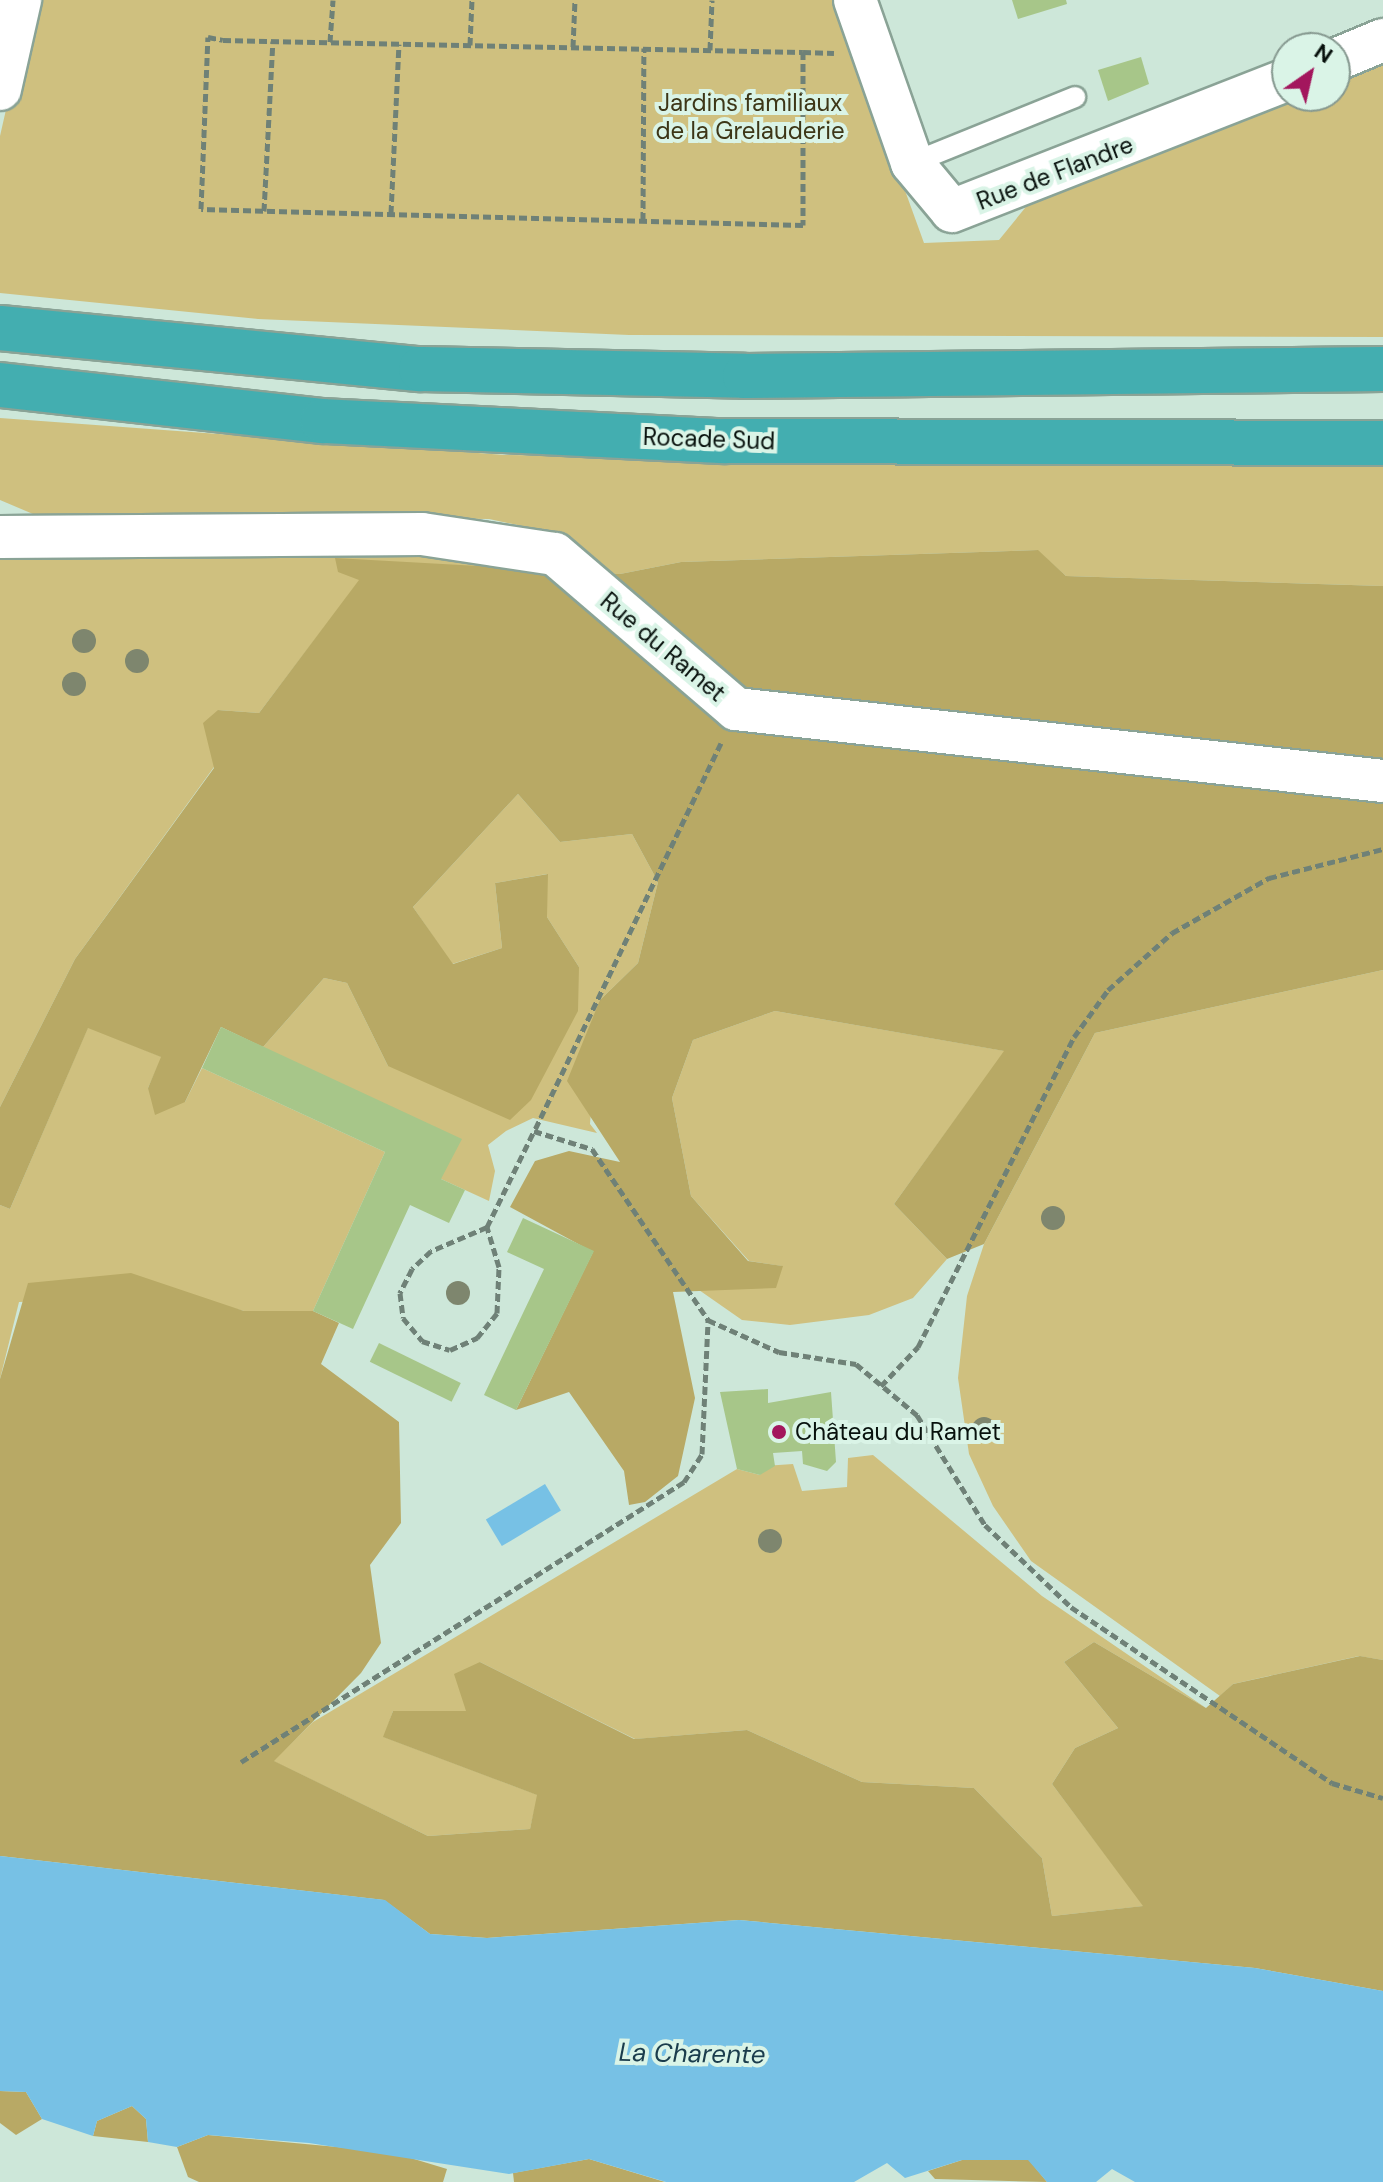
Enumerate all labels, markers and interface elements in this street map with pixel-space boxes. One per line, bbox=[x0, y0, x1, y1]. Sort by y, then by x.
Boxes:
north arrow bbox=[1271, 32, 1351, 112]
text: N bbox=[1309, 37, 1338, 70]
park label: Jardins familiaux de la Grelauderie bbox=[655, 89, 845, 145]
street label: Rue de Flandre bbox=[973, 130, 1137, 216]
street label: Rocade Sud bbox=[642, 422, 776, 456]
street label: Rue du Ramet bbox=[595, 586, 731, 708]
place label: Château du Ramet bbox=[795, 1418, 1001, 1446]
marker: Château du Ramet bbox=[770, 1423, 788, 1441]
water label: La Charente bbox=[618, 2037, 766, 2071]

